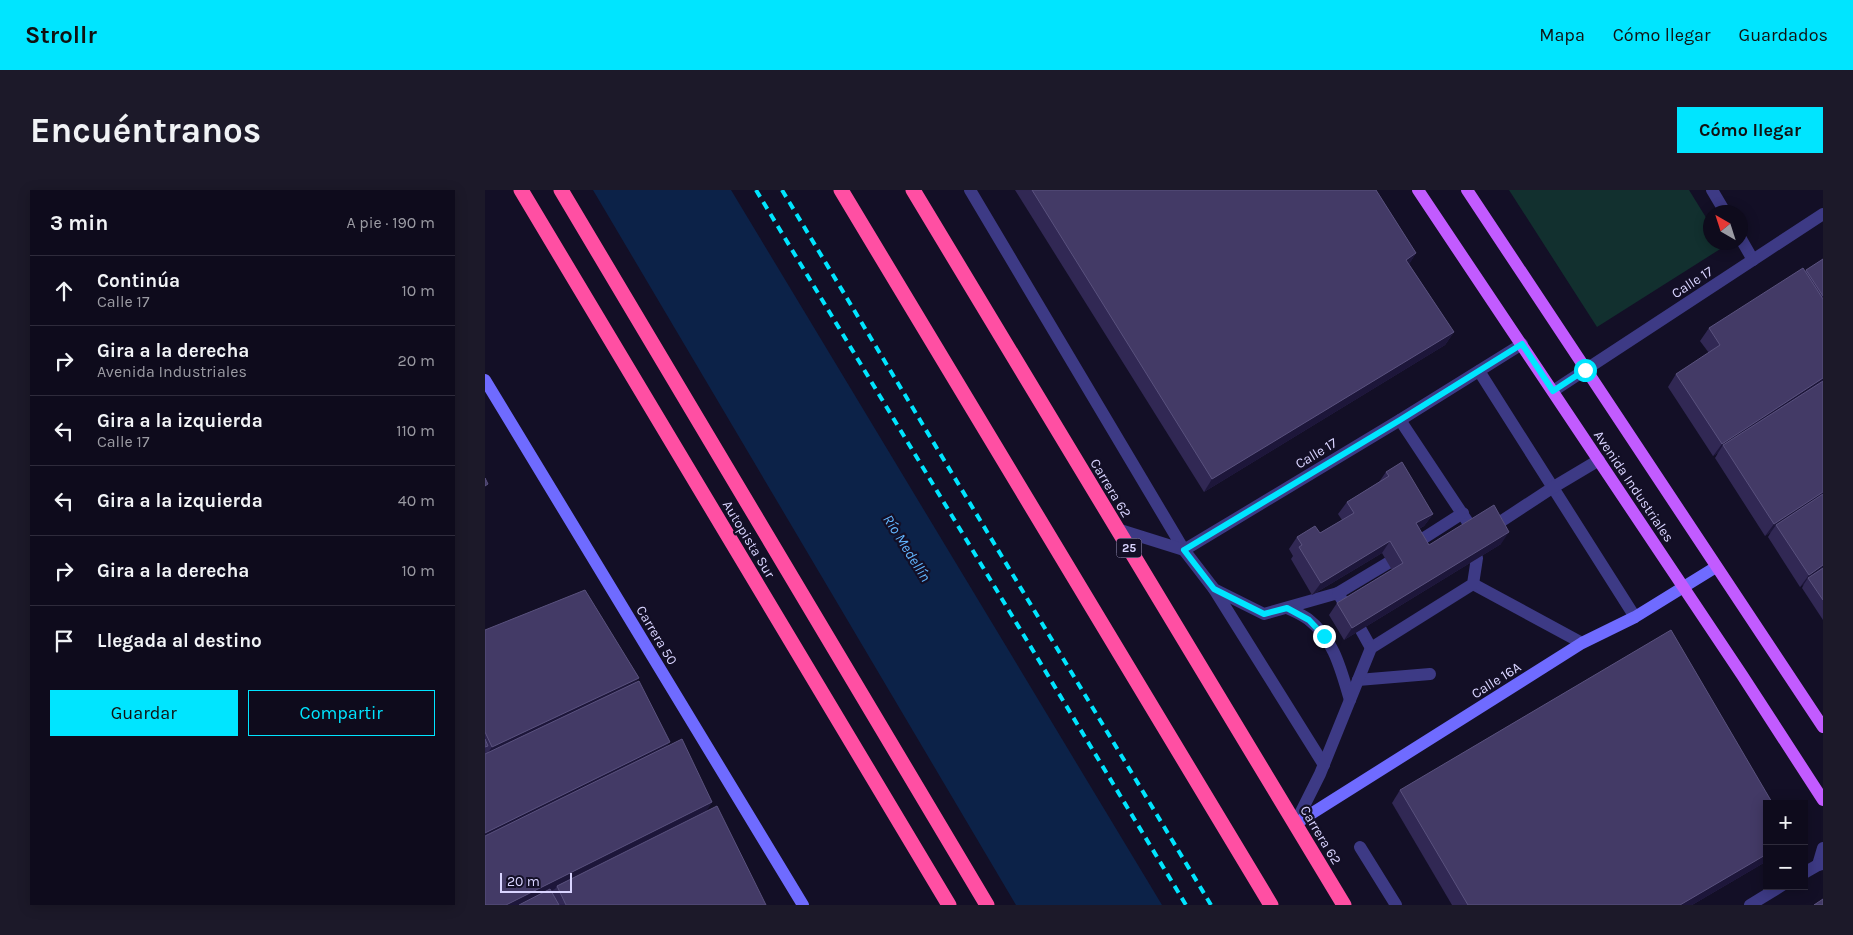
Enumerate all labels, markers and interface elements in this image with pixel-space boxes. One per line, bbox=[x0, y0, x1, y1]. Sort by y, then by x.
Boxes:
text: Strollr bbox=[25, 21, 97, 49]
text: Mapa bbox=[1539, 24, 1585, 46]
text: Cómo llegar bbox=[1613, 24, 1711, 46]
text: Guardados bbox=[1739, 24, 1828, 46]
button: Cómo llegar bbox=[1677, 107, 1823, 153]
text: Encuéntranos bbox=[30, 110, 261, 151]
north arrow bbox=[1703, 205, 1748, 250]
text: 3 min bbox=[50, 211, 108, 235]
text: A pie · 190 m bbox=[346, 213, 435, 232]
street label: Calle 17 bbox=[1668, 263, 1716, 302]
text: Continúa bbox=[97, 270, 180, 292]
icon: ahead bbox=[50, 277, 78, 305]
text: 10 m bbox=[401, 281, 435, 300]
text: Calle 17 bbox=[97, 292, 149, 311]
text: Gira a la derecha bbox=[97, 340, 249, 362]
icon: right bbox=[50, 347, 78, 375]
text: 20 m bbox=[397, 351, 435, 370]
route start bbox=[1574, 359, 1597, 382]
text: Avenida Industriales bbox=[97, 362, 247, 381]
text: Gira a la izquierda bbox=[97, 410, 263, 432]
icon: left bbox=[50, 417, 78, 445]
text: 110 m bbox=[396, 421, 435, 440]
street label: Avenida Industriales bbox=[1590, 427, 1677, 545]
text: Calle 17 bbox=[97, 432, 149, 451]
street label: Calle 17 bbox=[1292, 434, 1341, 473]
street label: Carrera 62 bbox=[1086, 456, 1135, 521]
icon: left bbox=[50, 487, 78, 515]
text: Gira a la izquierda bbox=[97, 490, 263, 512]
text: 40 m bbox=[398, 491, 435, 510]
street label: Autopista Sur bbox=[719, 497, 779, 582]
water label: Río Medellín bbox=[879, 511, 935, 585]
road number: 25 bbox=[1117, 538, 1141, 558]
icon: right bbox=[50, 557, 78, 585]
text: Gira a la derecha bbox=[97, 560, 249, 582]
text: 10 m bbox=[401, 561, 435, 580]
street label: Carrera 50 bbox=[632, 603, 681, 668]
route end bbox=[1313, 625, 1336, 648]
icon: arrive bbox=[50, 627, 78, 655]
text: Llegada al destino bbox=[97, 630, 262, 652]
street label: Calle 16A bbox=[1468, 659, 1524, 702]
button: Guardar bbox=[50, 690, 238, 736]
button: Compartir bbox=[248, 690, 435, 736]
map controls bbox=[1763, 800, 1808, 890]
button: + bbox=[1763, 800, 1808, 845]
street label: Carrera 62 bbox=[1296, 803, 1345, 868]
button: − bbox=[1763, 845, 1808, 890]
scale bar bbox=[500, 870, 573, 893]
text: 20 m bbox=[507, 873, 540, 890]

